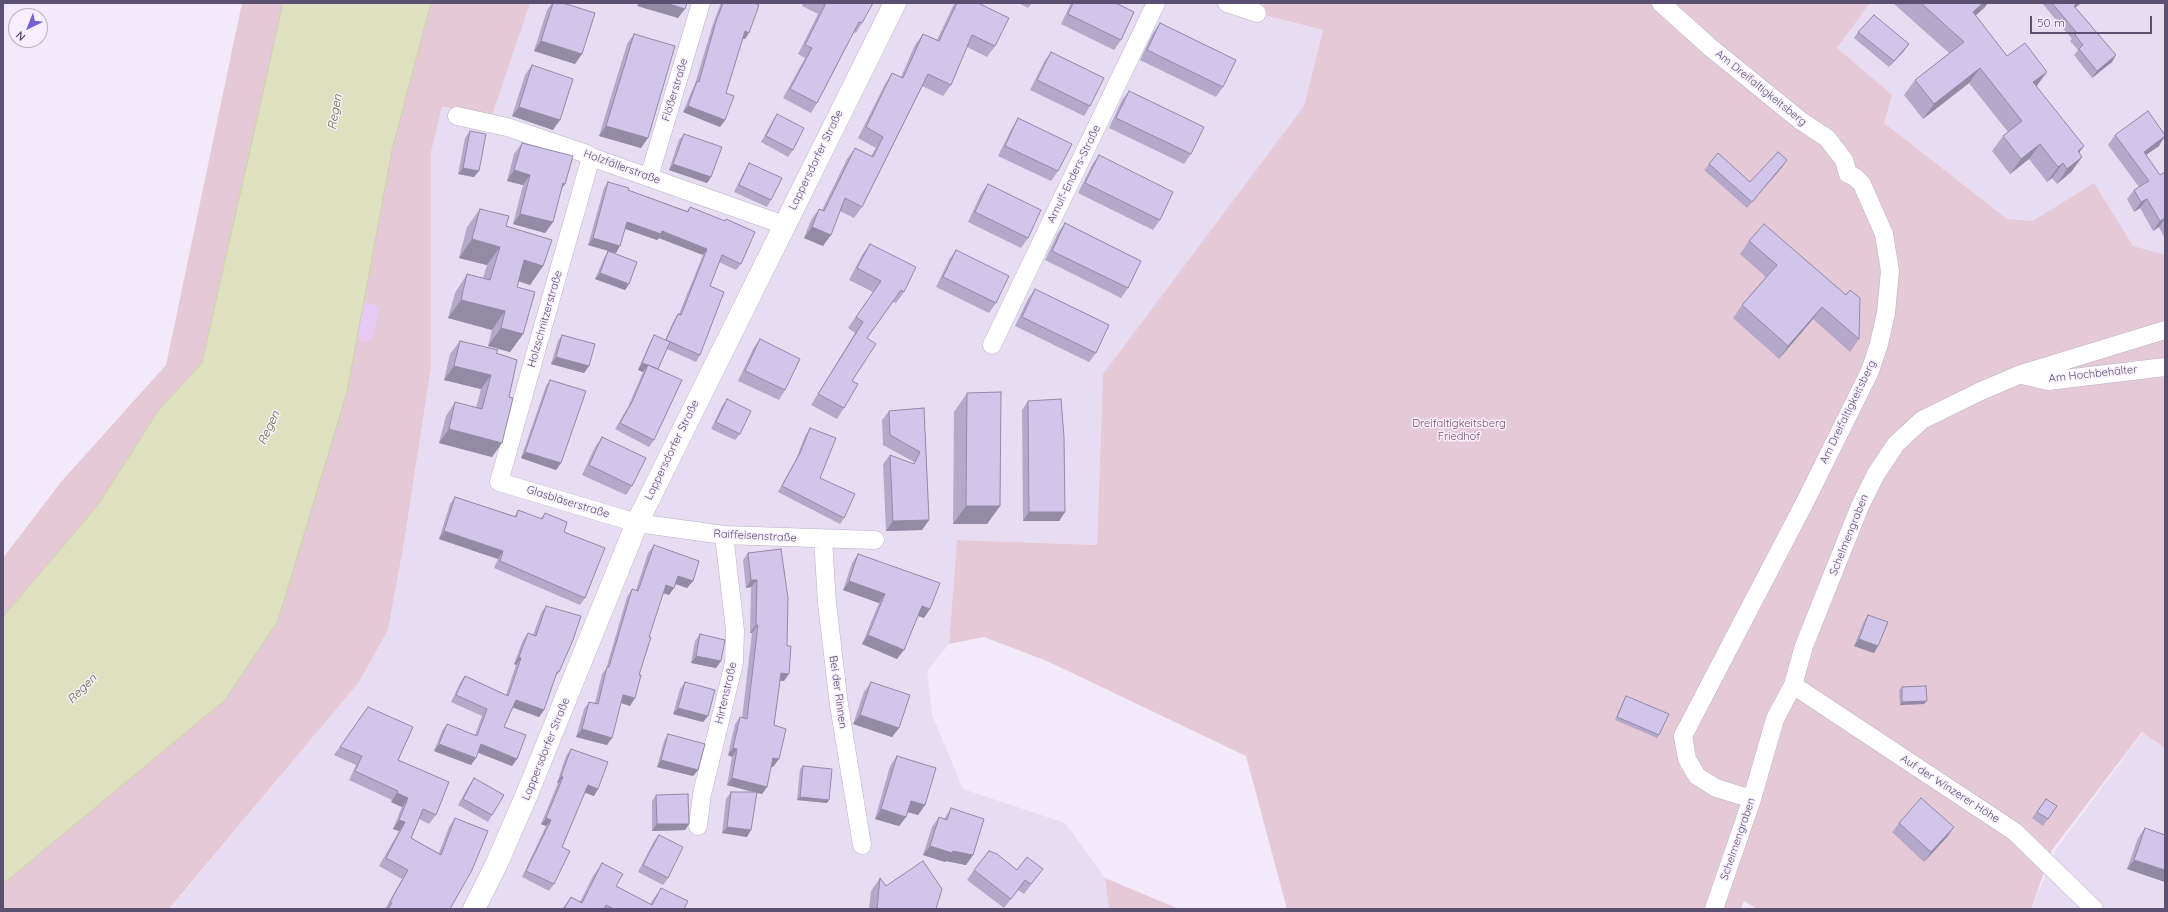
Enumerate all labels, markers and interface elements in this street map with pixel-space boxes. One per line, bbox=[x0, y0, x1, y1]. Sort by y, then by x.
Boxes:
north arrow bbox=[8, 8, 48, 48]
scale bar bbox=[2032, 8, 2154, 34]
text: 50 m bbox=[2037, 15, 2065, 30]
text: N bbox=[13, 28, 28, 44]
street label: Am Dreifaltigkeitsberg bbox=[1713, 47, 1809, 129]
street label: Flößerstraße bbox=[659, 57, 691, 123]
water label: Regen bbox=[325, 93, 345, 131]
street label: Lappersdorfer Straße bbox=[786, 108, 846, 212]
street label: Arnulf-Enders-Straße bbox=[1045, 123, 1103, 225]
street label: Holzfällerstraße bbox=[582, 147, 662, 187]
street label: Holzschnitzerstraße bbox=[525, 269, 565, 369]
street label: Am Dreifaltigkeitsberg bbox=[1817, 358, 1879, 466]
street label: Am Hochbehälter bbox=[2048, 363, 2138, 385]
street label: Lappersdorfer Straße bbox=[642, 398, 702, 502]
water label: Regen bbox=[255, 409, 283, 447]
park label: Dreifaltigkeitsberg Friedhof bbox=[1412, 417, 1506, 443]
street label: Glasbläserstraße bbox=[525, 483, 611, 521]
street label: Schelmengraben bbox=[1827, 492, 1871, 578]
street label: Raiffeisenstraße bbox=[713, 527, 797, 545]
street label: Bei der Rinnen bbox=[826, 655, 850, 729]
street label: Hirtenstraße bbox=[712, 661, 740, 725]
water label: Regen bbox=[64, 671, 100, 707]
street label: Lappersdorfer Straße bbox=[519, 696, 573, 802]
street label: Auf der Winzerer Höhe bbox=[1898, 752, 2002, 826]
street label: Schelmengraben bbox=[1718, 796, 1758, 882]

